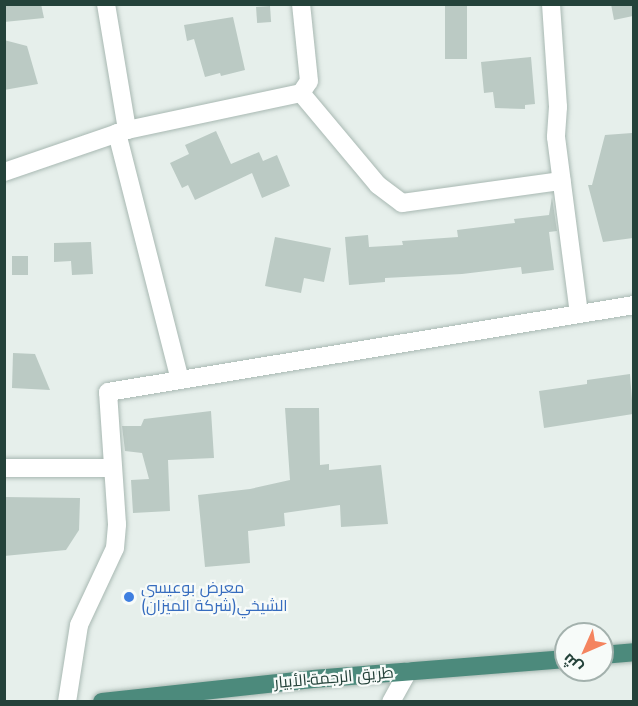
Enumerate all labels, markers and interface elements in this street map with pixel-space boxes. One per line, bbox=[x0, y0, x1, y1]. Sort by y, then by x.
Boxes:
place label: معرض بوعيسى الشيخي(شركة الميزان) bbox=[141, 578, 288, 616]
marker: معرض بوعيسى الشيخي(شركة الميزان) bbox=[122, 590, 136, 604]
north arrow bbox=[554, 622, 614, 682]
text: ش bbox=[557, 648, 588, 679]
street label: طريق الرجمة-الأبيار bbox=[274, 663, 394, 693]

